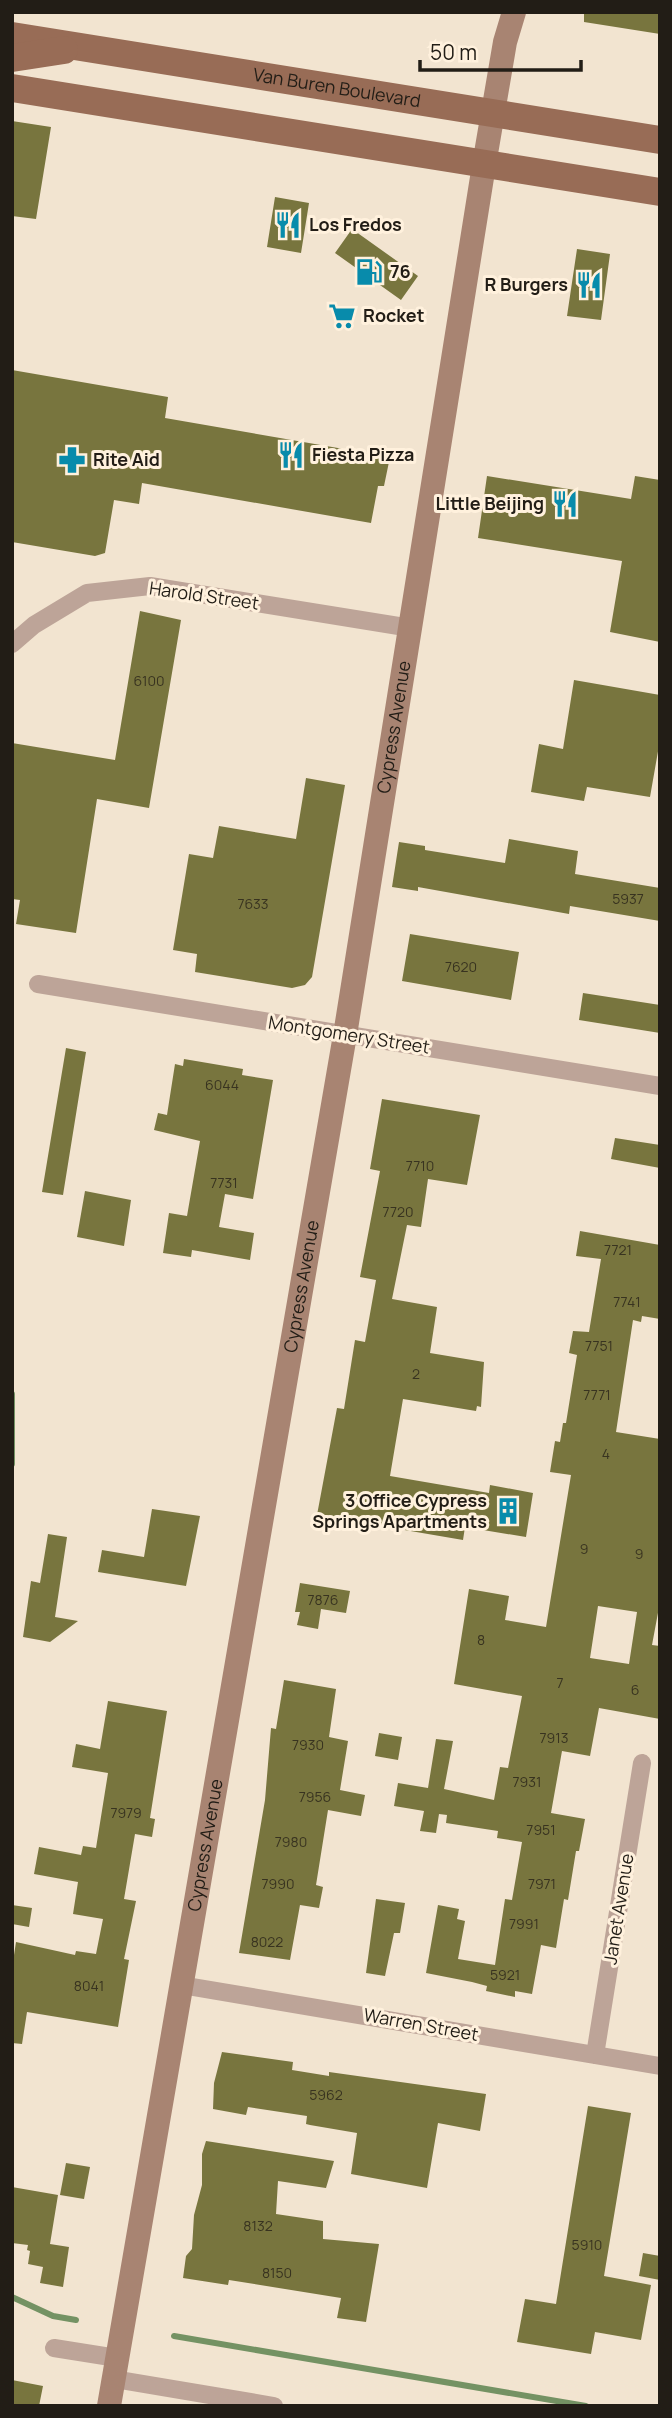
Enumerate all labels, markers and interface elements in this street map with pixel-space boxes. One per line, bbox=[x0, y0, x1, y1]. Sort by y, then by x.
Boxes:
scale bar bbox=[420, 28, 581, 72]
text: 50 m bbox=[430, 38, 477, 66]
street label: Van Buren Boulevard bbox=[251, 62, 423, 112]
restaurant icon: Los Fredos bbox=[273, 210, 303, 240]
place label: Los Fredos bbox=[309, 212, 402, 236]
fuel station icon: 76 bbox=[354, 257, 384, 287]
place label: 76 bbox=[390, 259, 411, 283]
restaurant icon: R Burgers bbox=[574, 270, 604, 300]
place label: R Burgers bbox=[485, 272, 568, 296]
supermarket icon: Rocket bbox=[327, 301, 357, 331]
place label: Rocket bbox=[363, 303, 425, 327]
restaurant icon: Fiesta Pizza bbox=[276, 440, 306, 470]
place label: Fiesta Pizza bbox=[312, 442, 414, 466]
pharmacy icon: Rite Aid bbox=[57, 445, 87, 475]
place label: Rite Aid bbox=[93, 447, 160, 471]
restaurant icon: Little Beijing bbox=[550, 489, 580, 519]
place label: Little Beijing bbox=[436, 491, 544, 515]
street label: Harold Street bbox=[148, 575, 261, 615]
street label: Cypress Avenue bbox=[371, 659, 416, 795]
house number: 6100 bbox=[133, 671, 165, 690]
house number: 5937 bbox=[612, 889, 644, 908]
house number: 7633 bbox=[237, 894, 269, 913]
house number: 7620 bbox=[445, 957, 477, 976]
street label: Montgomery Street bbox=[267, 1009, 432, 1059]
house number: 6044 bbox=[205, 1075, 239, 1094]
house number: 7710 bbox=[406, 1156, 434, 1175]
house number: 7731 bbox=[210, 1173, 238, 1192]
house number: 7720 bbox=[383, 1202, 413, 1221]
street label: Cypress Avenue bbox=[278, 1218, 324, 1354]
house number: 7721 bbox=[604, 1240, 632, 1259]
house number: 7741 bbox=[613, 1292, 641, 1311]
house number: 7751 bbox=[585, 1336, 613, 1355]
house number: 2 bbox=[412, 1364, 420, 1383]
house number: 7771 bbox=[583, 1385, 611, 1404]
house number: 4 bbox=[602, 1444, 610, 1463]
place label: 3 Office Cypress Springs Apartments bbox=[312, 1488, 487, 1533]
building icon: 3 Office Cypress Springs Apartments bbox=[493, 1496, 523, 1526]
house number: 9 bbox=[580, 1539, 588, 1558]
house number: 9 bbox=[635, 1544, 643, 1563]
house number: 7876 bbox=[308, 1590, 338, 1609]
house number: 8 bbox=[477, 1630, 485, 1649]
house number: 7 bbox=[556, 1673, 564, 1692]
house number: 6 bbox=[631, 1680, 639, 1699]
house number: 7913 bbox=[540, 1728, 568, 1747]
house number: 7930 bbox=[292, 1735, 324, 1754]
house number: 7931 bbox=[513, 1772, 541, 1791]
street label: Cypress Avenue bbox=[181, 1777, 228, 1913]
house number: 7956 bbox=[299, 1787, 331, 1806]
house number: 7979 bbox=[110, 1803, 142, 1822]
house number: 7951 bbox=[526, 1820, 556, 1839]
house number: 7980 bbox=[275, 1832, 307, 1851]
street label: Janet Avenue bbox=[597, 1852, 639, 1966]
house number: 7990 bbox=[262, 1874, 294, 1893]
house number: 7971 bbox=[528, 1874, 556, 1893]
house number: 7991 bbox=[509, 1914, 539, 1933]
house number: 8022 bbox=[251, 1932, 283, 1951]
house number: 5921 bbox=[490, 1965, 520, 1984]
house number: 8041 bbox=[74, 1976, 104, 1995]
street label: Warren Street bbox=[362, 2002, 480, 2046]
house number: 5962 bbox=[309, 2085, 343, 2104]
house number: 8132 bbox=[243, 2216, 273, 2235]
house number: 5910 bbox=[572, 2235, 602, 2254]
house number: 8150 bbox=[262, 2263, 292, 2282]

